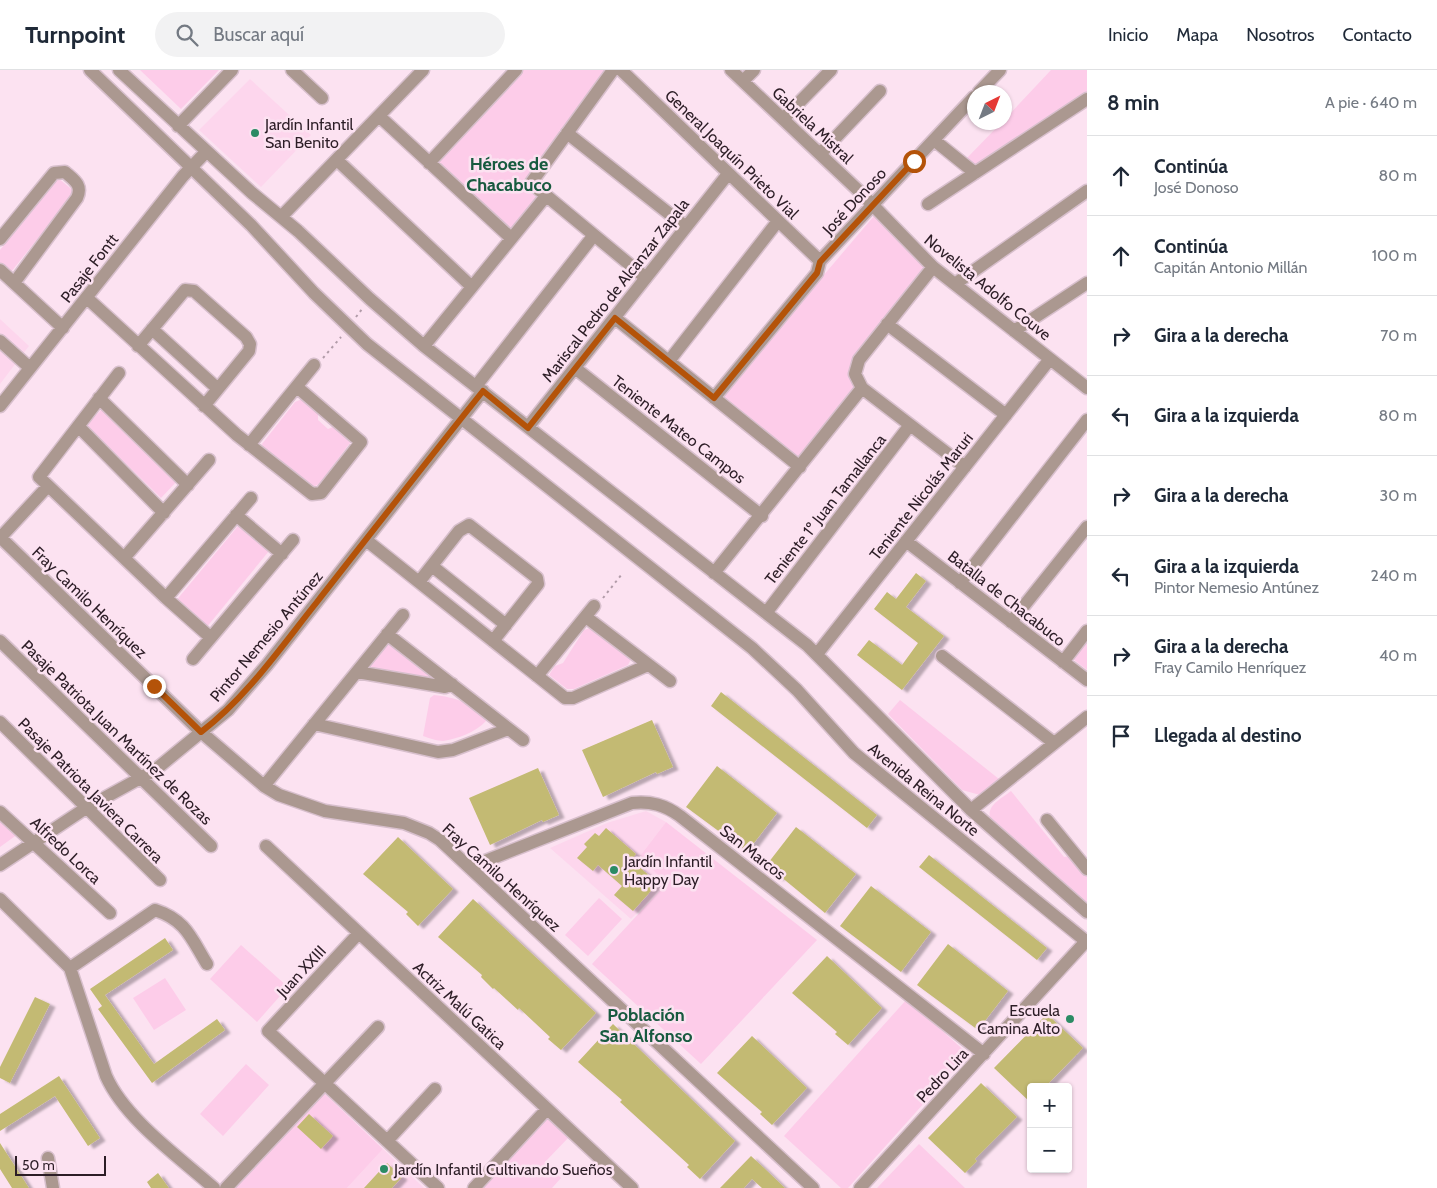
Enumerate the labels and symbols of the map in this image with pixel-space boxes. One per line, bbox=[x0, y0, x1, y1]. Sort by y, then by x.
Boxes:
street label: Gabriela Mistral bbox=[768, 83, 857, 168]
north arrow bbox=[967, 85, 1012, 130]
street label: General Joaquín Prieto Vial bbox=[661, 86, 803, 223]
place label: Jardín Infantil San Benito bbox=[264, 115, 354, 152]
marker: Jardín Infantil San Benito bbox=[249, 127, 261, 139]
route start bbox=[903, 150, 926, 173]
district label: Héroes de Chacabuco bbox=[466, 153, 552, 196]
street label: José Donoso bbox=[818, 164, 890, 239]
street label: Mariscal Pedro de Alcanzar Zapala bbox=[538, 195, 693, 386]
street label: Pasaje Fontt bbox=[57, 230, 123, 307]
street label: Novelista Adolfo Couve bbox=[921, 230, 1055, 344]
street label: Teniente Mateo Campos bbox=[608, 371, 750, 488]
street label: Teniente Nicolás Maruri bbox=[866, 429, 977, 564]
street label: Teniente 1º Juan Tamallanca bbox=[761, 430, 890, 588]
street label: Fray Camilo Henríquez bbox=[28, 543, 151, 662]
street label: Batalla de Chacabuco bbox=[944, 547, 1069, 650]
street label: Pintor Nemesio Antúnez bbox=[206, 567, 327, 706]
street label: Pasaje Patriota Juan Martínez de Rozas bbox=[17, 636, 216, 829]
route end bbox=[143, 675, 166, 698]
street label: Pasaje Patriota Javiera Carrera bbox=[14, 714, 167, 867]
street label: Avenida Reina Norte bbox=[864, 739, 983, 840]
street label: Alfredo Lorca bbox=[26, 813, 105, 888]
street label: Fray Camilo Henríquez bbox=[439, 819, 565, 936]
street label: San Marcos bbox=[716, 821, 789, 884]
place label: Jardín Infantil Happy Day bbox=[623, 852, 713, 889]
marker: Jardín Infantil Happy Day bbox=[608, 864, 620, 876]
street label: Juan XXIII bbox=[272, 942, 330, 1002]
street label: Actriz Malú Gatica bbox=[409, 957, 510, 1054]
place label: Escuela Camina Alto bbox=[977, 1001, 1060, 1038]
district label: Población San Alfonso bbox=[599, 1004, 693, 1047]
marker: Escuela Camina Alto bbox=[1064, 1013, 1076, 1025]
street label: Pedro Lira bbox=[912, 1044, 972, 1106]
scale bar bbox=[15, 1153, 106, 1176]
place label: Jardín Infantil Cultivando Sueños bbox=[393, 1160, 613, 1179]
marker: Jardín Infantil Cultivando Sueños bbox=[378, 1163, 390, 1175]

